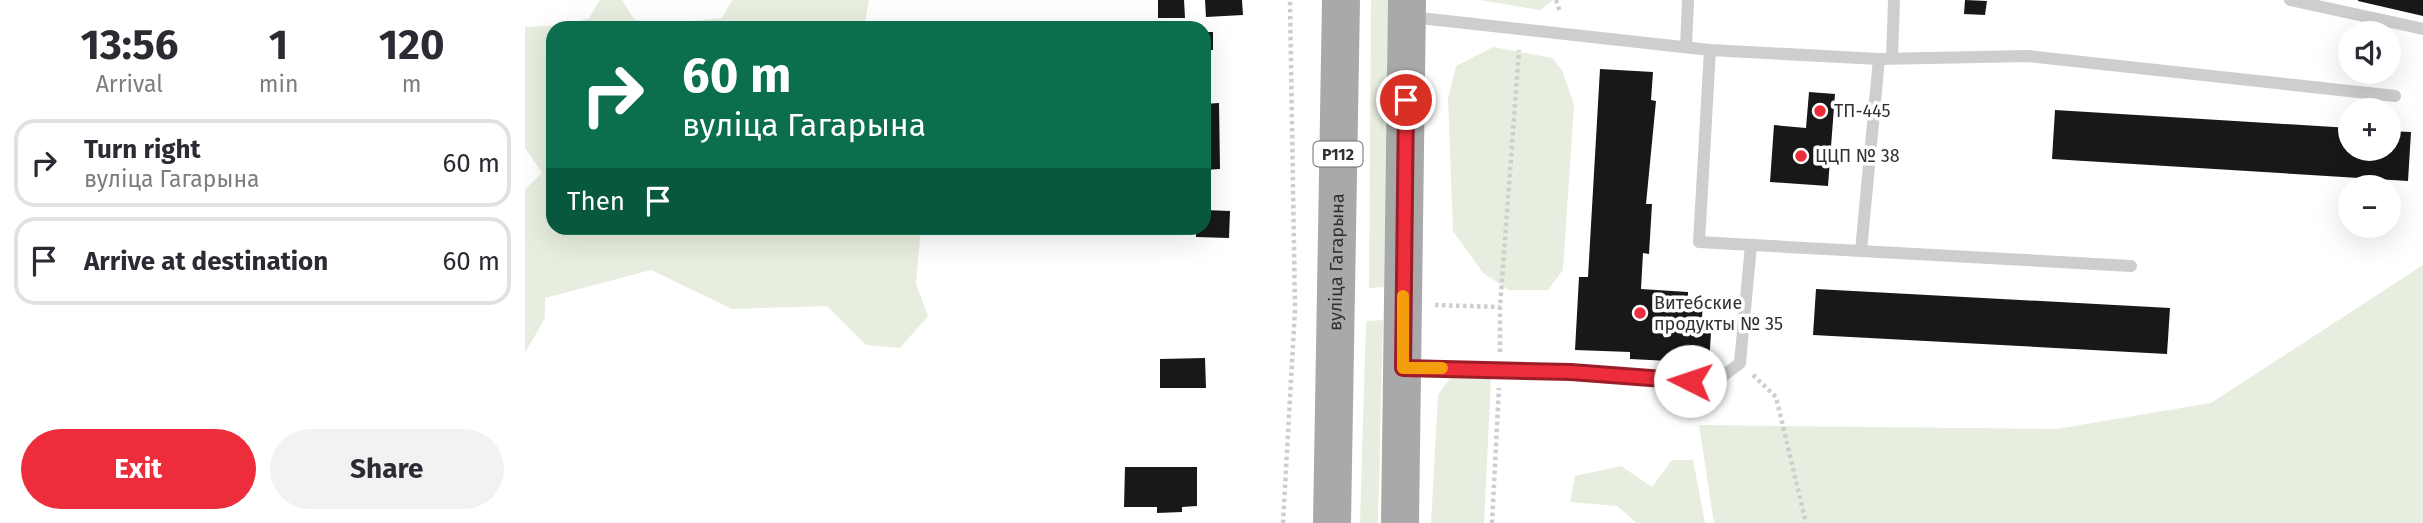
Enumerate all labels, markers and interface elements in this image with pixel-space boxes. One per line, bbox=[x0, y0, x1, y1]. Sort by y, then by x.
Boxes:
text: 13:56 bbox=[80, 20, 178, 70]
text: 1 bbox=[269, 20, 288, 70]
text: 120 bbox=[379, 20, 445, 70]
map controls bbox=[2338, 21, 2401, 238]
button: sound bbox=[2338, 21, 2401, 84]
text: 60 m bbox=[682, 46, 791, 105]
icon: right bbox=[567, 49, 658, 140]
text: Arrival bbox=[96, 70, 163, 98]
text: min bbox=[259, 70, 298, 98]
text: m bbox=[402, 70, 422, 98]
pin bbox=[1376, 70, 1436, 130]
icon: arrive bbox=[1387, 81, 1425, 119]
button: + bbox=[2338, 98, 2401, 161]
place label: ТП-445 bbox=[1834, 100, 1891, 122]
marker: ТП-445 bbox=[1812, 103, 1828, 119]
text: вуліца Гагарына bbox=[682, 106, 926, 144]
text: Turn right bbox=[84, 134, 201, 165]
road number: Р112 bbox=[1313, 142, 1363, 166]
icon: right bbox=[25, 144, 63, 182]
place label: ЦЦП № 38 bbox=[1815, 145, 1900, 167]
text: 60 m bbox=[442, 148, 500, 179]
marker: ЦЦП № 38 bbox=[1793, 148, 1809, 164]
text: вуліца Гагарына bbox=[84, 165, 260, 193]
button: − bbox=[2338, 175, 2401, 238]
icon: arrive bbox=[639, 182, 677, 220]
text: Then bbox=[567, 186, 625, 217]
street label: вуліца Гагарына bbox=[1324, 193, 1349, 331]
icon: arrive bbox=[25, 242, 63, 280]
text: Arrive at destination bbox=[84, 246, 328, 277]
text: 60 m bbox=[442, 246, 500, 277]
place label: Витебские продукты № 35 bbox=[1654, 292, 1783, 335]
marker: Витебские продукты № 35 bbox=[1632, 305, 1648, 321]
position arrow bbox=[1653, 344, 1727, 418]
button: Exit bbox=[21, 429, 256, 509]
button: Share bbox=[270, 429, 504, 509]

